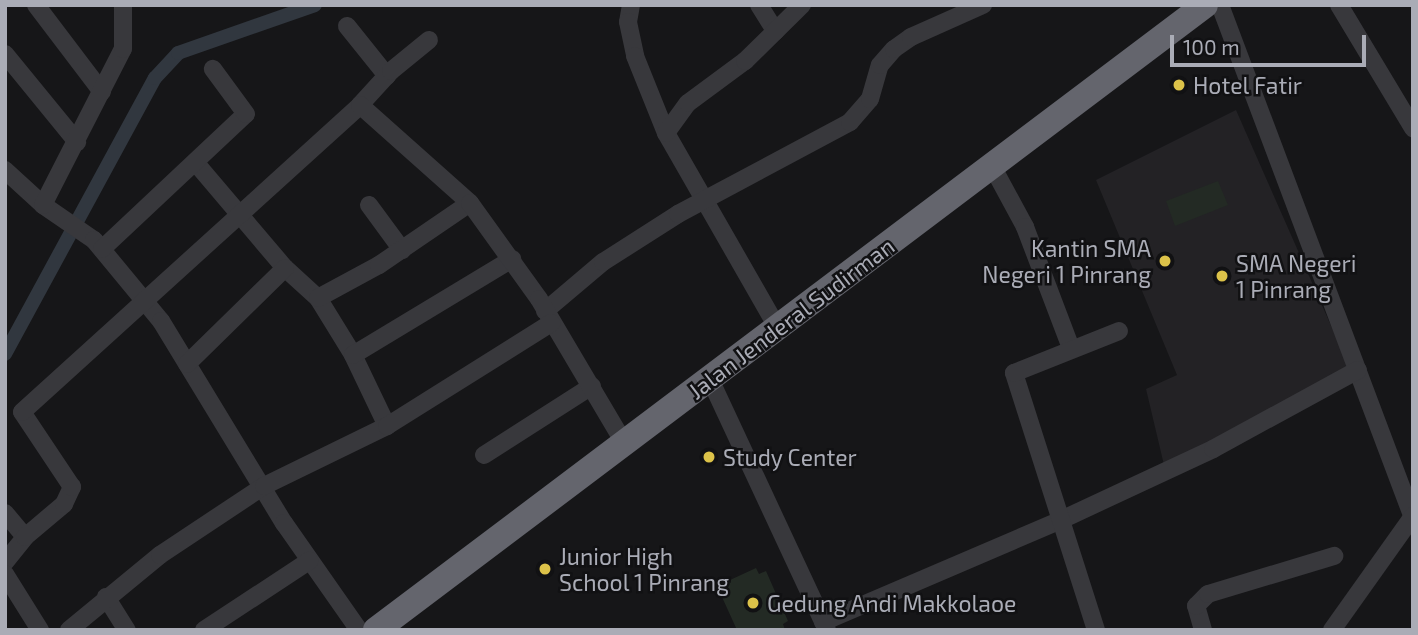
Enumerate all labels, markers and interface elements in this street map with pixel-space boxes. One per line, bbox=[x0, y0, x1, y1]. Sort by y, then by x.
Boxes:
scale bar bbox=[1173, 21, 1369, 65]
text: 100 m bbox=[1183, 34, 1240, 59]
place label: Hotel Fatir bbox=[1193, 71, 1303, 99]
marker: Hotel Fatir bbox=[1171, 77, 1187, 93]
street label: Jalan Jenderal Sudirman bbox=[682, 231, 900, 405]
place label: Kantin SMA Negeri 1 Pinrang bbox=[982, 234, 1151, 288]
place label: SMA Negeri 1 Pinrang bbox=[1236, 249, 1357, 303]
marker: Kantin SMA Negeri 1 Pinrang bbox=[1157, 253, 1173, 269]
marker: SMA Negeri 1 Pinrang bbox=[1214, 268, 1230, 284]
place label: Study Center bbox=[723, 443, 857, 471]
marker: Study Center bbox=[701, 449, 717, 465]
place label: Junior High School 1 Pinrang bbox=[559, 542, 730, 596]
marker: Junior High School 1 Pinrang bbox=[537, 561, 553, 577]
place label: Gedung Andi Makkolaoe bbox=[767, 589, 1017, 617]
marker: Gedung Andi Makkolaoe bbox=[745, 595, 761, 611]

